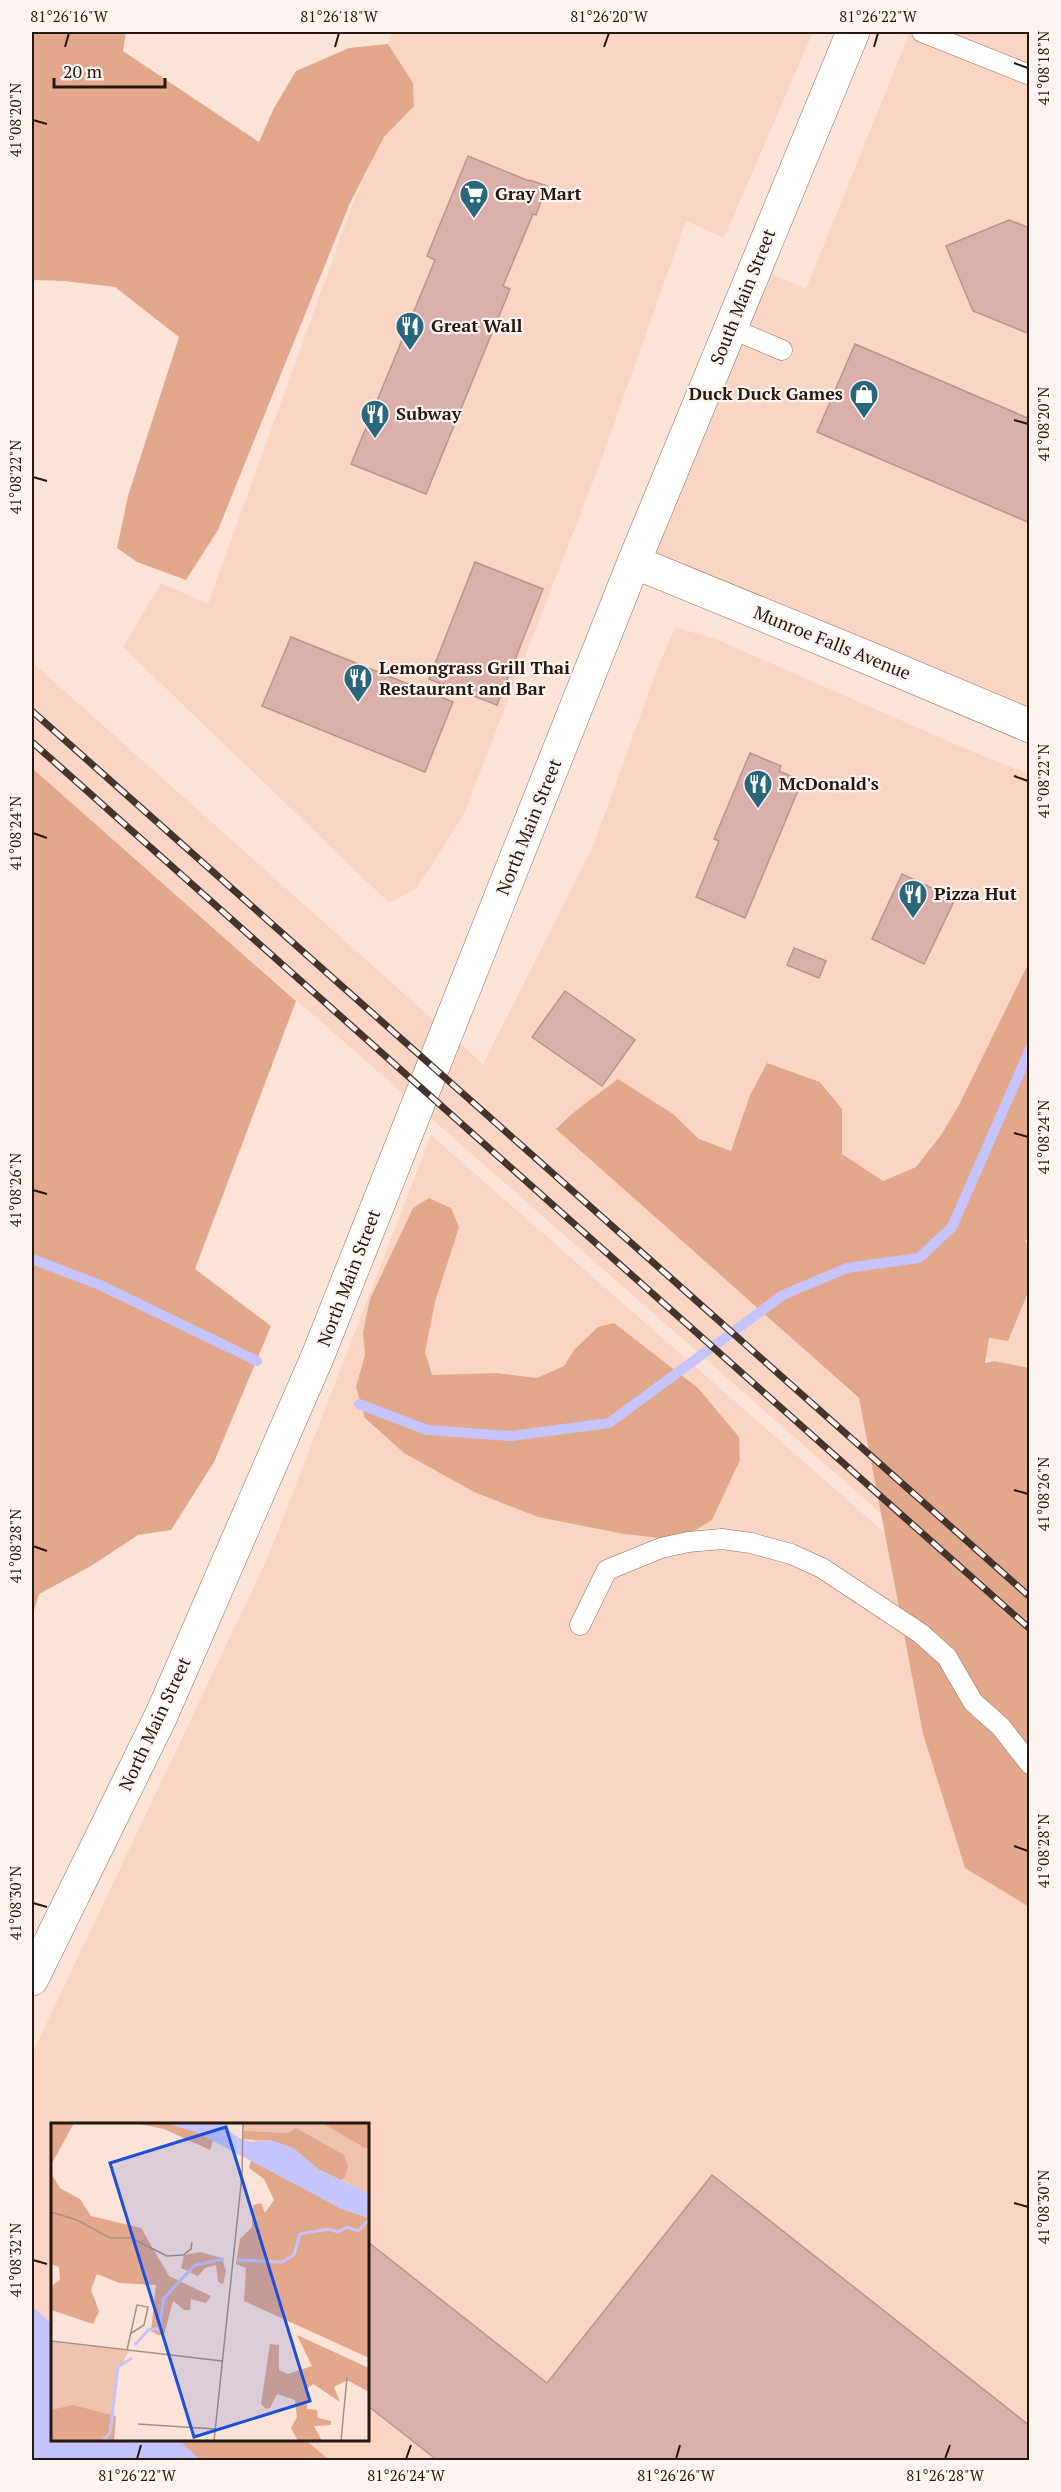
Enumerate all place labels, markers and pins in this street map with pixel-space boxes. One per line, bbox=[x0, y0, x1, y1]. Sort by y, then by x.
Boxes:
supermarket icon: Gray Mart bbox=[458, 178, 490, 220]
place label: Gray Mart bbox=[495, 181, 582, 205]
restaurant icon: Great Wall bbox=[394, 310, 426, 352]
place label: Great Wall bbox=[431, 313, 523, 337]
shop icon: Duck Duck Games bbox=[848, 378, 880, 420]
place label: Duck Duck Games bbox=[689, 381, 843, 405]
restaurant icon: Subway bbox=[359, 398, 391, 440]
place label: Subway bbox=[396, 401, 462, 425]
place label: Lemongrass Grill Thai Restaurant and Bar bbox=[379, 655, 570, 700]
restaurant icon: Lemongrass Grill Thai Restaurant and Bar bbox=[342, 662, 374, 704]
restaurant icon: McDonald's bbox=[742, 768, 774, 810]
place label: McDonald's bbox=[779, 771, 879, 795]
restaurant icon: Pizza Hut bbox=[897, 878, 929, 920]
place label: Pizza Hut bbox=[934, 881, 1017, 905]

